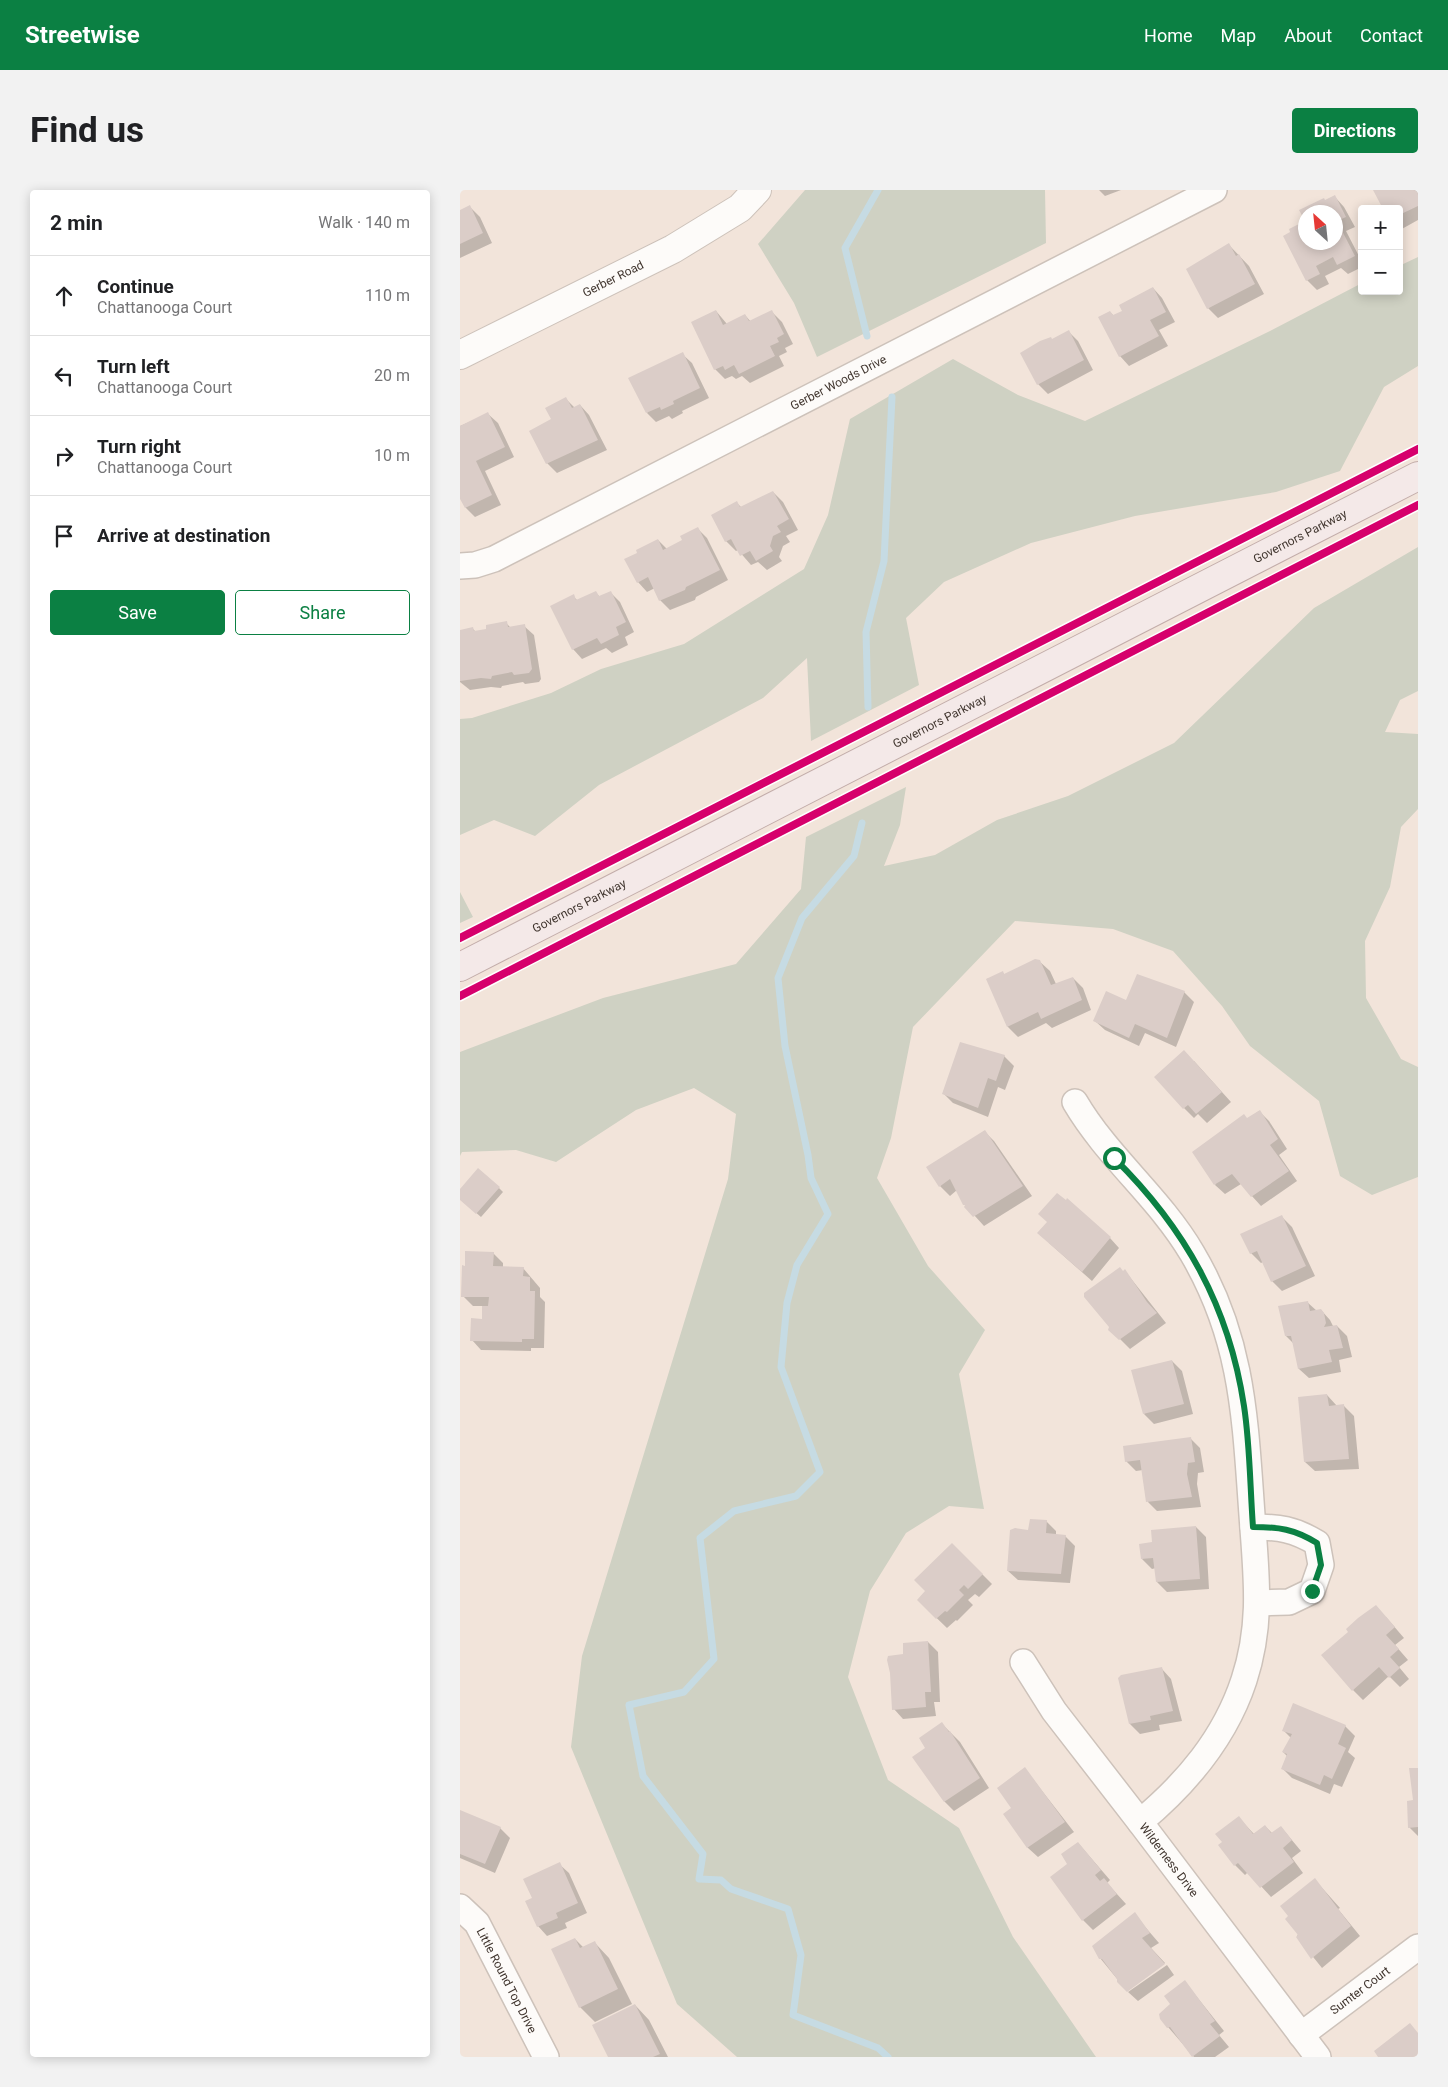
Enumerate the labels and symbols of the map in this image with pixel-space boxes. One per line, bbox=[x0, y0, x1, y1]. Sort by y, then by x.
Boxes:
north arrow bbox=[1298, 205, 1343, 250]
street label: Gerber Road bbox=[580, 258, 646, 300]
street label: Gerber Woods Drive bbox=[788, 352, 889, 413]
street label: Governors Parkway bbox=[1251, 507, 1350, 566]
street label: Governors Parkway bbox=[891, 691, 989, 751]
street label: Governors Parkway bbox=[530, 876, 629, 936]
route start bbox=[1103, 1147, 1126, 1170]
route end bbox=[1301, 1580, 1324, 1603]
street label: Wilderness Drive bbox=[1136, 1820, 1201, 1900]
street label: Little Round Top Drive bbox=[474, 1925, 540, 2036]
street label: Sumter Court bbox=[1327, 1963, 1393, 2018]

